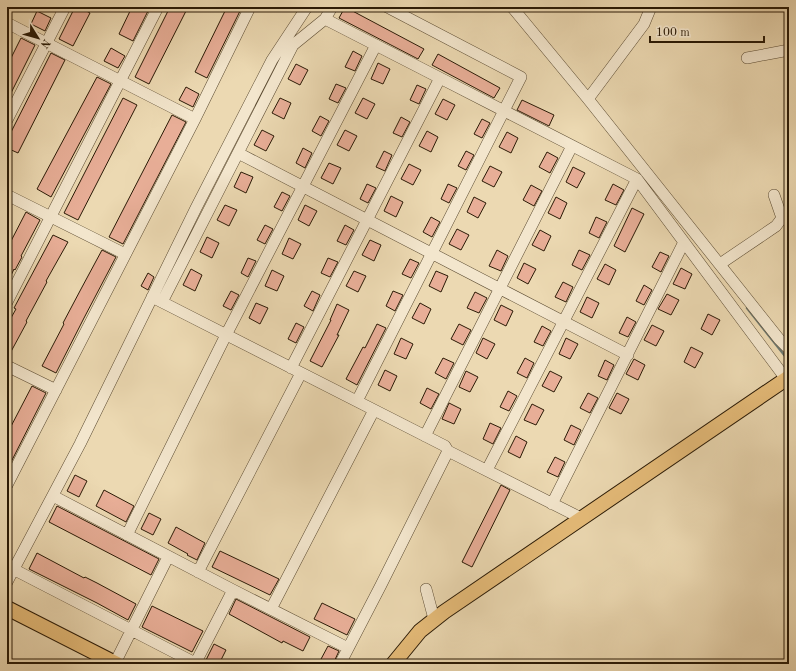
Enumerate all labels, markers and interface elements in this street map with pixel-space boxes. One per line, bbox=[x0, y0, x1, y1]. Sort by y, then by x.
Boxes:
north arrow bbox=[18, 18, 58, 58]
scale bar bbox=[650, 18, 764, 44]
text: 100 m bbox=[656, 27, 690, 39]
text: N bbox=[38, 36, 52, 50]

